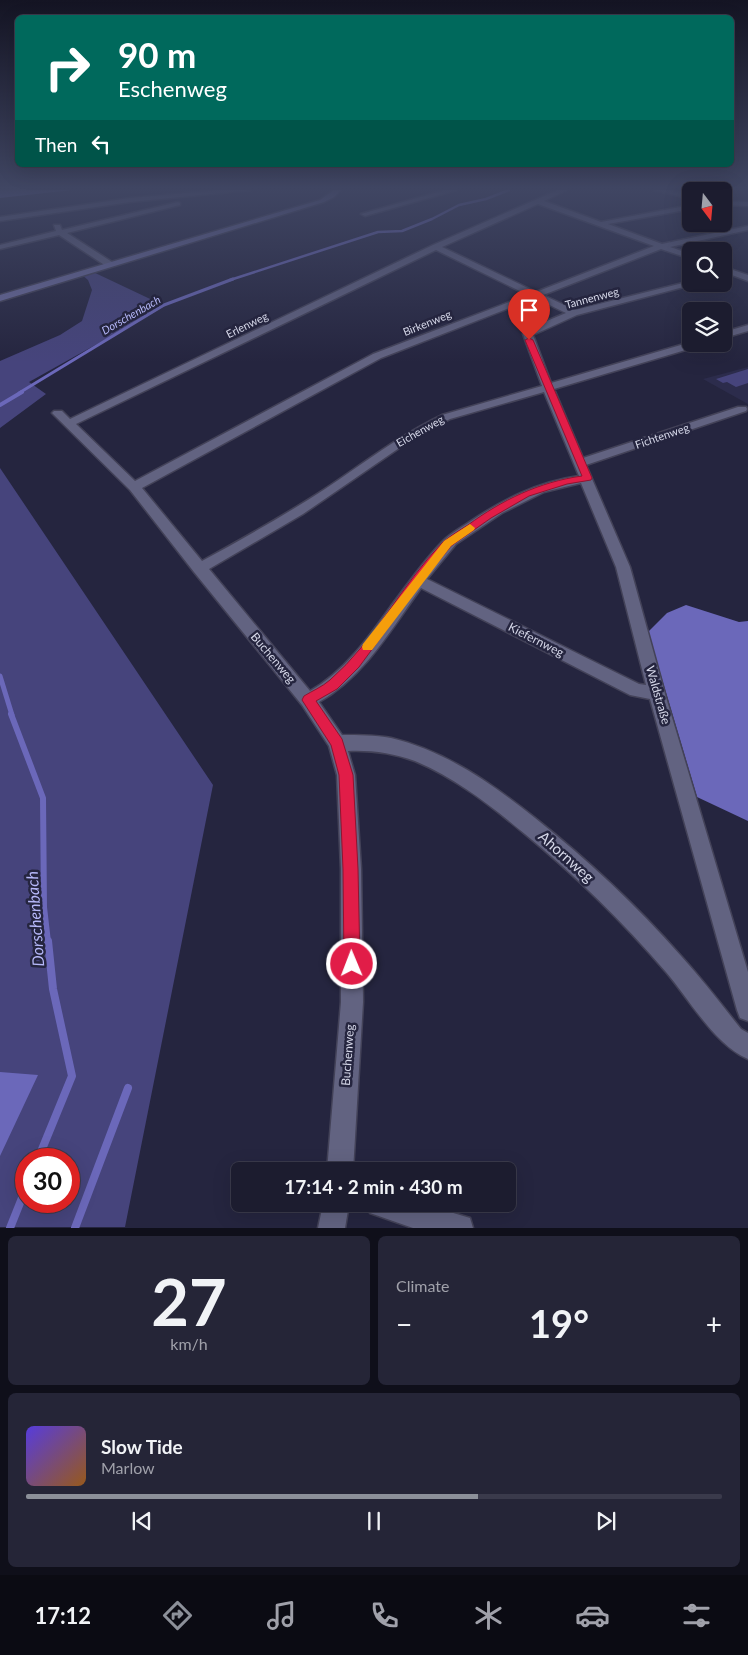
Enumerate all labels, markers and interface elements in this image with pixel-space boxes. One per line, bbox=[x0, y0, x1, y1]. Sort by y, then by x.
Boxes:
text: 90 m bbox=[118, 33, 196, 75]
icon: right bbox=[35, 35, 100, 100]
text: Eschenweg bbox=[118, 75, 227, 102]
icon: left bbox=[87, 130, 115, 158]
text: Then bbox=[35, 133, 77, 156]
north arrow bbox=[682, 182, 732, 232]
map controls bbox=[682, 182, 732, 352]
button: search bbox=[682, 242, 732, 292]
street label: Tannenweg bbox=[564, 284, 620, 311]
pin bbox=[508, 289, 550, 340]
water label: Dorschenbach bbox=[99, 292, 163, 337]
icon: arrive bbox=[515, 296, 543, 324]
button: layers bbox=[682, 302, 732, 352]
street label: Birkenweg bbox=[401, 307, 453, 338]
street label: Erlenweg bbox=[224, 309, 270, 340]
street label: Eichenweg bbox=[394, 412, 446, 449]
street label: Fichtenweg bbox=[633, 420, 691, 451]
street label: Kiefernweg bbox=[506, 619, 567, 660]
street label: Buchenweg bbox=[248, 629, 299, 686]
street label: Waldstraße bbox=[643, 664, 674, 726]
street label: Ahornweg bbox=[535, 827, 598, 886]
water label: Dorschenbach bbox=[22, 871, 47, 967]
position arrow bbox=[325, 937, 377, 989]
street label: Buchenweg bbox=[338, 1024, 357, 1086]
speed limit sign: 30 bbox=[15, 1148, 80, 1213]
text: 17:14 · 2 min · 430 m bbox=[284, 1175, 463, 1198]
text: 27 bbox=[151, 1262, 227, 1340]
text: Climate bbox=[396, 1276, 449, 1295]
text: 19° bbox=[529, 1300, 589, 1346]
text: − bbox=[396, 1307, 412, 1341]
text: + bbox=[706, 1307, 722, 1341]
text: km/h bbox=[170, 1334, 208, 1353]
text: Slow Tide bbox=[101, 1435, 183, 1458]
text: Marlow bbox=[101, 1458, 155, 1477]
icon: previous bbox=[128, 1507, 156, 1535]
icon: pause bbox=[360, 1507, 388, 1535]
icon: next bbox=[592, 1507, 620, 1535]
icon: directions bbox=[160, 1598, 195, 1633]
icon: music bbox=[264, 1598, 299, 1633]
icon: phone bbox=[367, 1598, 402, 1633]
icon: climate bbox=[471, 1598, 506, 1633]
icon: car bbox=[575, 1598, 610, 1633]
icon: filters bbox=[679, 1598, 714, 1633]
text: 17:12 bbox=[34, 1602, 91, 1629]

